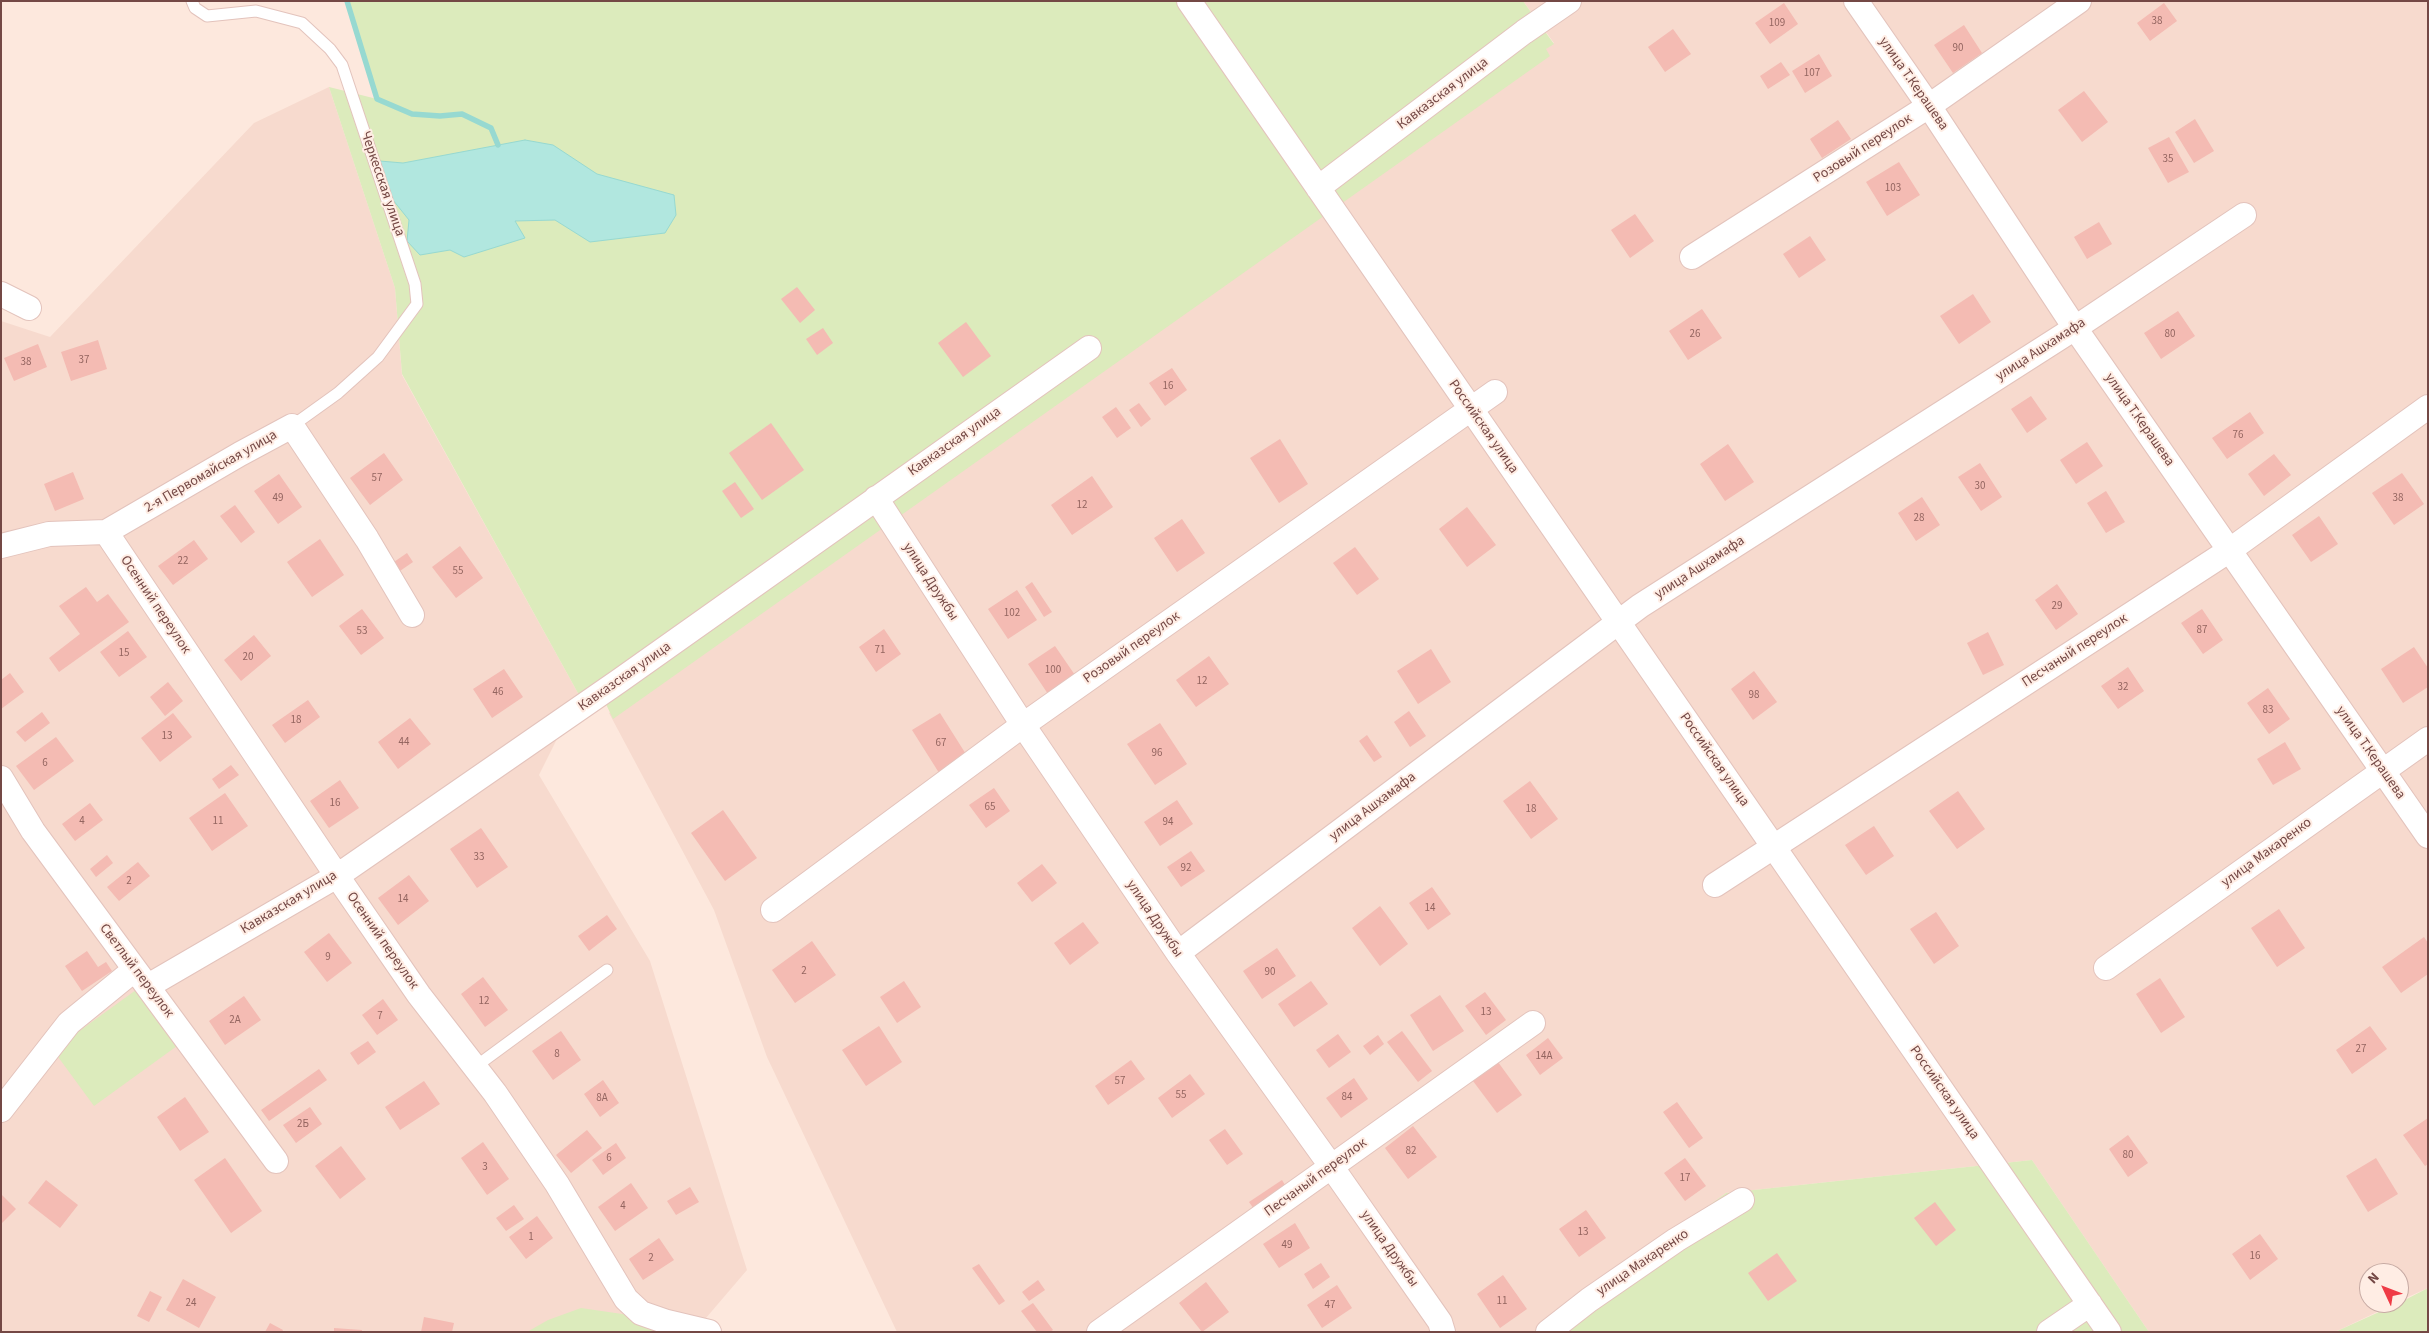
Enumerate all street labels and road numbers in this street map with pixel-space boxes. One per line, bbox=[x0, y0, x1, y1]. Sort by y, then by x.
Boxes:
street label: улица Т.Керашева bbox=[1875, 34, 1951, 134]
street label: Кавказcкая улица bbox=[1394, 54, 1492, 134]
street label: Розовый переулок bbox=[1811, 111, 1915, 187]
street label: Черкесская улица bbox=[356, 129, 408, 239]
street label: улица Ашхамафа bbox=[1993, 315, 2089, 385]
street label: улица Т.Керашева bbox=[2101, 370, 2177, 470]
street label: Российская улица bbox=[1444, 377, 1522, 477]
street label: Кавказcкая улица bbox=[905, 404, 1005, 480]
street label: 2-я Первомайская улица bbox=[142, 427, 280, 517]
street label: улица Ашхамафа bbox=[1652, 533, 1748, 603]
street label: улица Дружбы bbox=[899, 540, 961, 624]
street label: Осенний переулок bbox=[116, 553, 194, 657]
street label: Розовый переулок bbox=[1080, 608, 1184, 688]
street label: Песчаный переулок bbox=[2019, 611, 2131, 691]
street label: Кавказcкая улица bbox=[575, 639, 675, 715]
street label: улица Т.Керашева bbox=[2332, 703, 2408, 803]
street label: Российская улица bbox=[1675, 710, 1753, 810]
street label: улица Ашхамафа bbox=[1326, 769, 1420, 845]
street label: улица Макаренко bbox=[2219, 815, 2315, 891]
street label: Кавказcкая улица bbox=[238, 868, 340, 938]
street label: улица Дружбы bbox=[1122, 877, 1186, 961]
street label: Осенний переулок bbox=[342, 889, 422, 993]
street label: Светлый переулок bbox=[95, 921, 177, 1021]
street label: Российская улица bbox=[1905, 1043, 1983, 1143]
street label: Песчаный переулок bbox=[1262, 1135, 1370, 1221]
street label: улица Дружбы bbox=[1356, 1208, 1422, 1290]
street label: улица Макаренко bbox=[1594, 1226, 1692, 1300]

